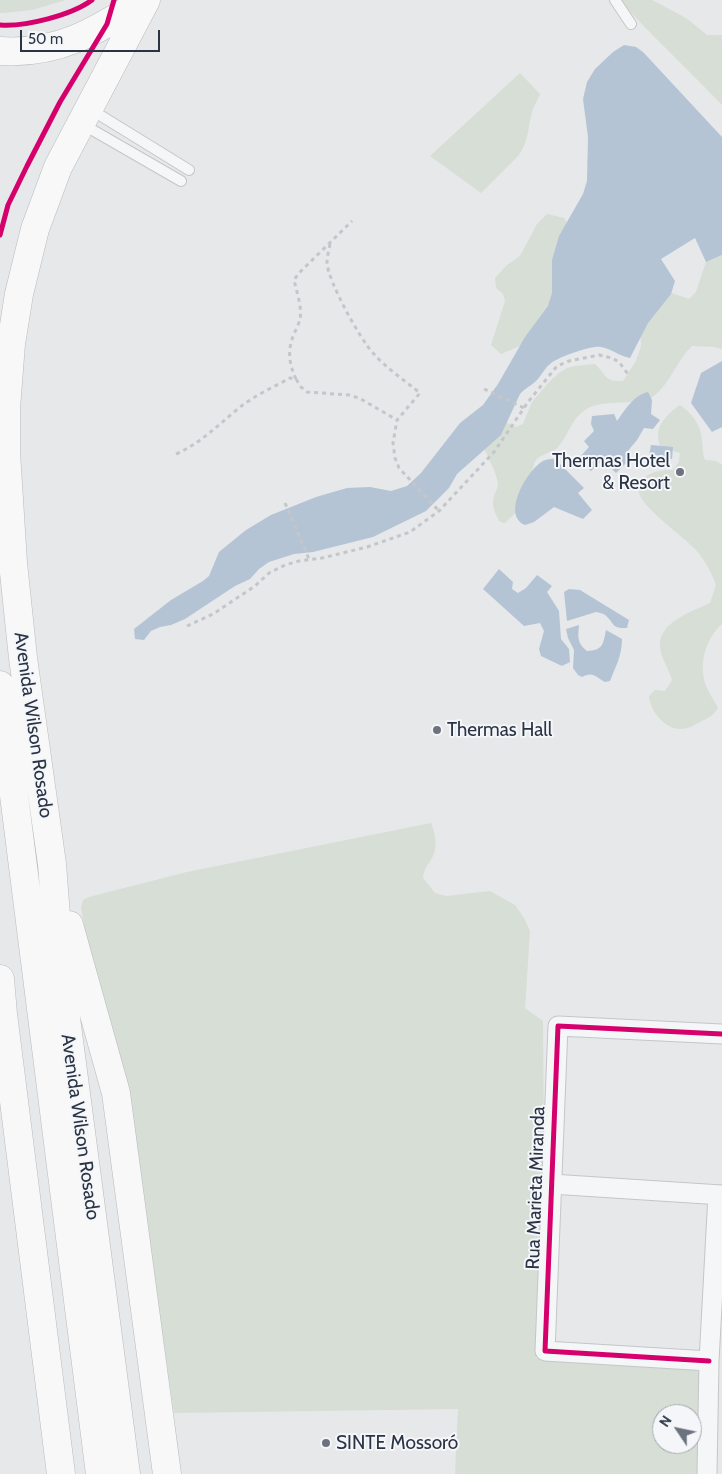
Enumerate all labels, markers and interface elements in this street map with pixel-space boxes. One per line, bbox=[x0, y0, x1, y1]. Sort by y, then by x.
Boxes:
scale bar bbox=[22, 20, 162, 52]
text: 50 m bbox=[28, 30, 63, 48]
place label: Thermas Hotel & Resort bbox=[552, 450, 670, 494]
marker: Thermas Hotel & Resort bbox=[674, 466, 686, 478]
street label: Avenida Wilson Rosado bbox=[9, 630, 57, 820]
place label: Thermas Hall bbox=[447, 719, 552, 741]
marker: Thermas Hall bbox=[431, 724, 443, 736]
street label: Avenida Wilson Rosado bbox=[56, 1032, 104, 1222]
street label: Rua Marieta Miranda bbox=[522, 1106, 550, 1270]
north arrow bbox=[652, 1404, 702, 1454]
text: N bbox=[655, 1412, 676, 1430]
place label: SINTE Mossoró bbox=[336, 1432, 458, 1454]
marker: SINTE Mossoró bbox=[320, 1437, 332, 1449]

